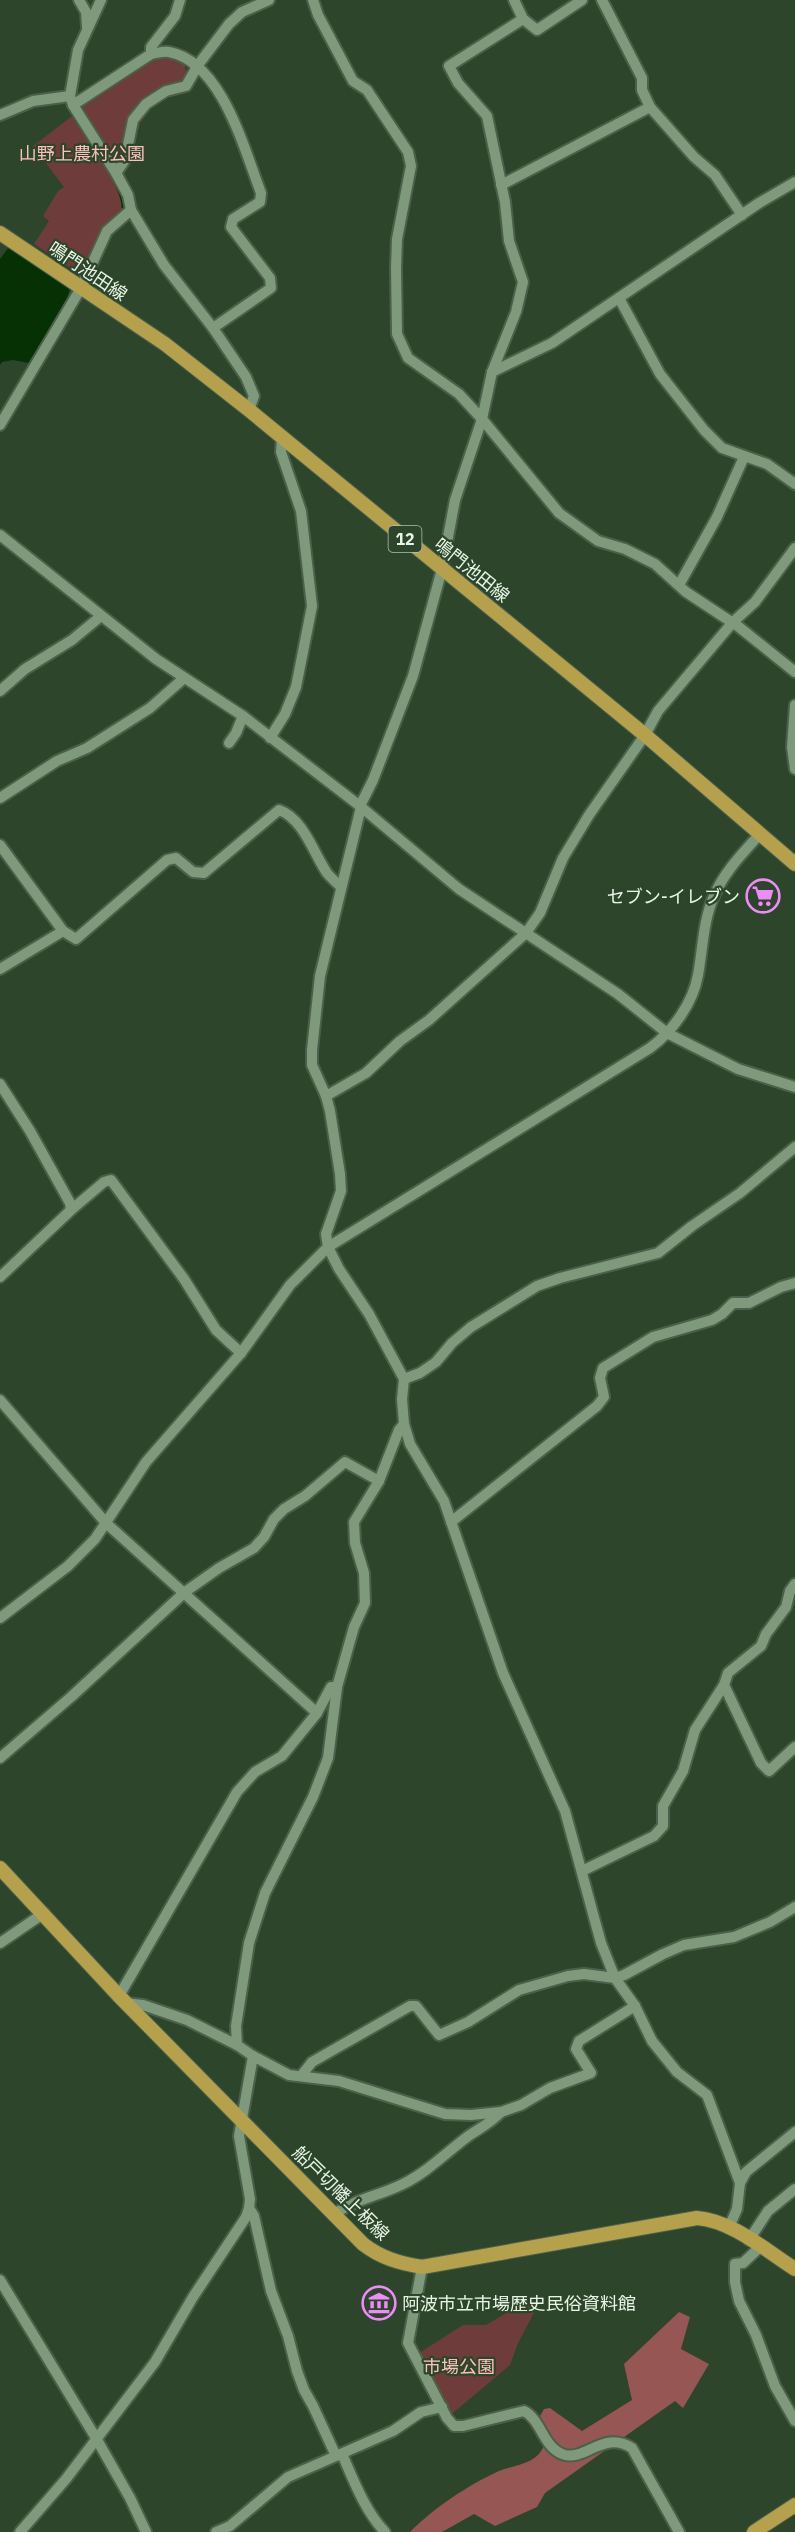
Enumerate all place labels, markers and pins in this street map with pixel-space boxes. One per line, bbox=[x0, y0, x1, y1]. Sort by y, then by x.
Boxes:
supermarket icon: セブン-イレブン bbox=[745, 878, 781, 914]
place label: セブン-イレブン bbox=[607, 885, 740, 908]
museum icon: 阿波市立市場歴史民俗資料館 bbox=[361, 2285, 397, 2321]
place label: 阿波市立市場歴史民俗資料館 bbox=[402, 2292, 636, 2315]

